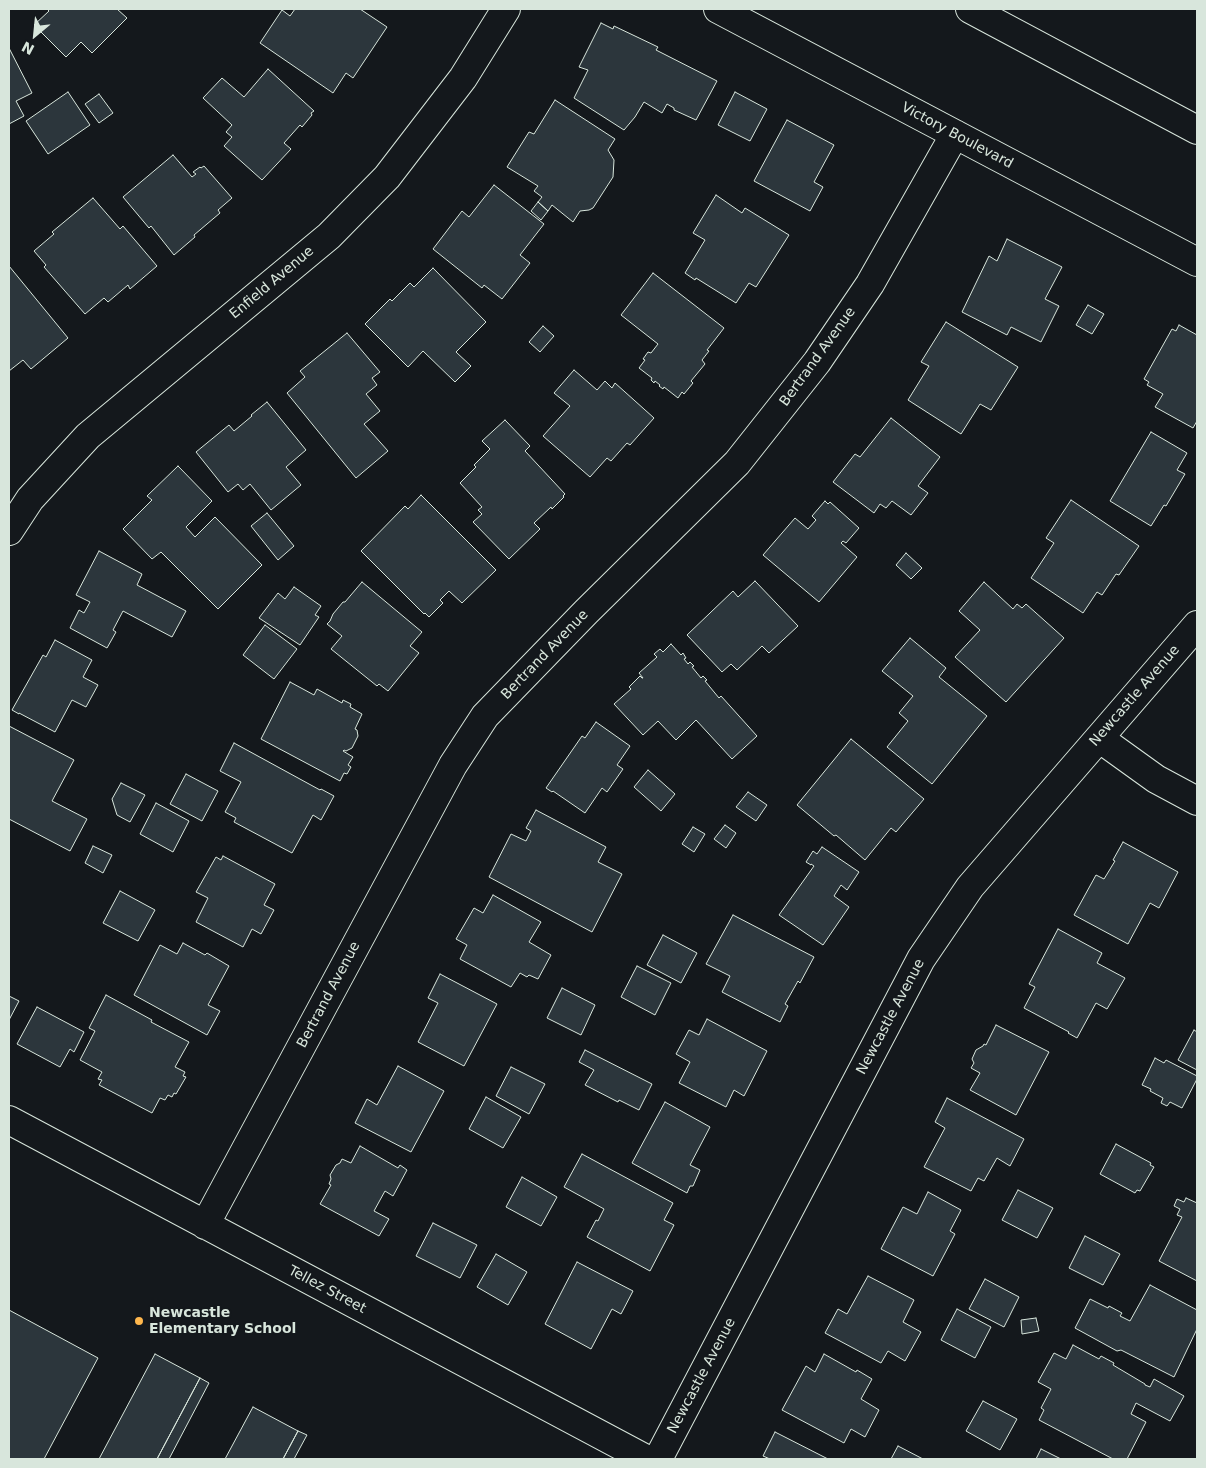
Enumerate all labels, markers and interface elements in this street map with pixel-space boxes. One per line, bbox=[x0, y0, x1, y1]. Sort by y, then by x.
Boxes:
north arrow bbox=[10, 10, 60, 60]
text: N bbox=[19, 38, 37, 58]
street label: Victory Boulevard bbox=[898, 99, 1016, 173]
street label: Enfield Avenue bbox=[227, 243, 317, 323]
street label: Bertrand Avenue bbox=[777, 304, 859, 410]
street label: Bertrand Avenue bbox=[498, 607, 592, 703]
street label: Newcastle Avenue bbox=[1086, 642, 1184, 750]
street label: Bertrand Avenue bbox=[294, 939, 364, 1051]
street label: Newcastle Avenue bbox=[853, 956, 929, 1078]
street label: Tellez Street bbox=[285, 1263, 369, 1317]
place label: Newcastle Elementary School bbox=[149, 1305, 296, 1338]
marker: Newcastle Elementary School bbox=[133, 1315, 145, 1327]
street label: Newcastle Avenue bbox=[664, 1315, 740, 1437]

